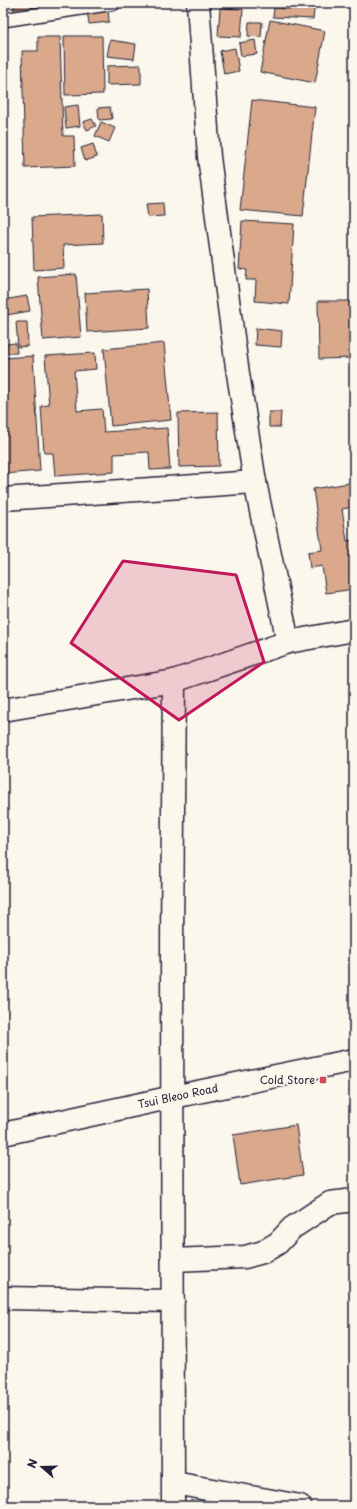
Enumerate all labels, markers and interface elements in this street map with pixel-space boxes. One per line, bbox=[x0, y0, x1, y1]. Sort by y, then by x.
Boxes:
place label: Cold Store bbox=[260, 1071, 315, 1088]
marker: Cold Store bbox=[318, 1075, 328, 1085]
street label: Tsui Bleoo Road bbox=[136, 1079, 220, 1112]
north arrow bbox=[22, 1447, 62, 1487]
text: N bbox=[23, 1456, 42, 1470]

